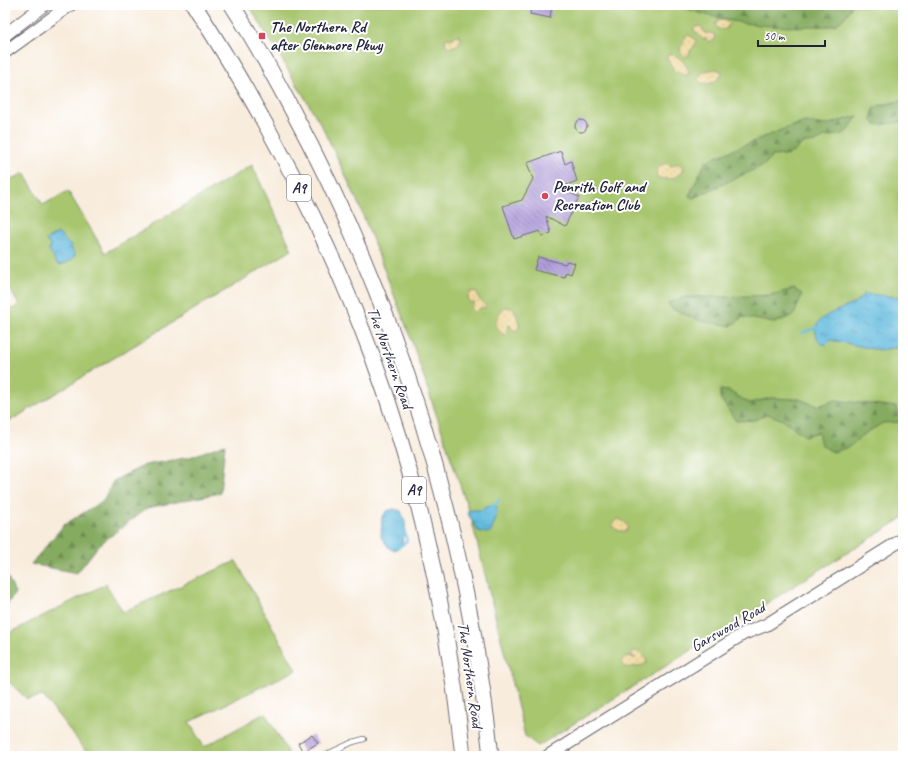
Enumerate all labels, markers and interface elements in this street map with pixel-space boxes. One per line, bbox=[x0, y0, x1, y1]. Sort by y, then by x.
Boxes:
place label: The Northern Rd after Glenmore Pkwy bbox=[270, 17, 384, 55]
scale bar bbox=[758, 22, 825, 48]
text: 50 m bbox=[764, 28, 786, 44]
marker: The Northern Rd after Glenmore Pkwy bbox=[257, 31, 267, 41]
road number: A9 bbox=[287, 175, 311, 201]
place label: Penrith Golf and Recreation Club bbox=[553, 177, 647, 215]
marker: Penrith Golf and Recreation Club bbox=[540, 191, 550, 201]
street label: The Northern Road bbox=[362, 305, 418, 414]
road number: A9 bbox=[402, 477, 426, 503]
street label: Garswood Road bbox=[687, 596, 771, 656]
street label: The Northern Road bbox=[453, 621, 488, 732]

